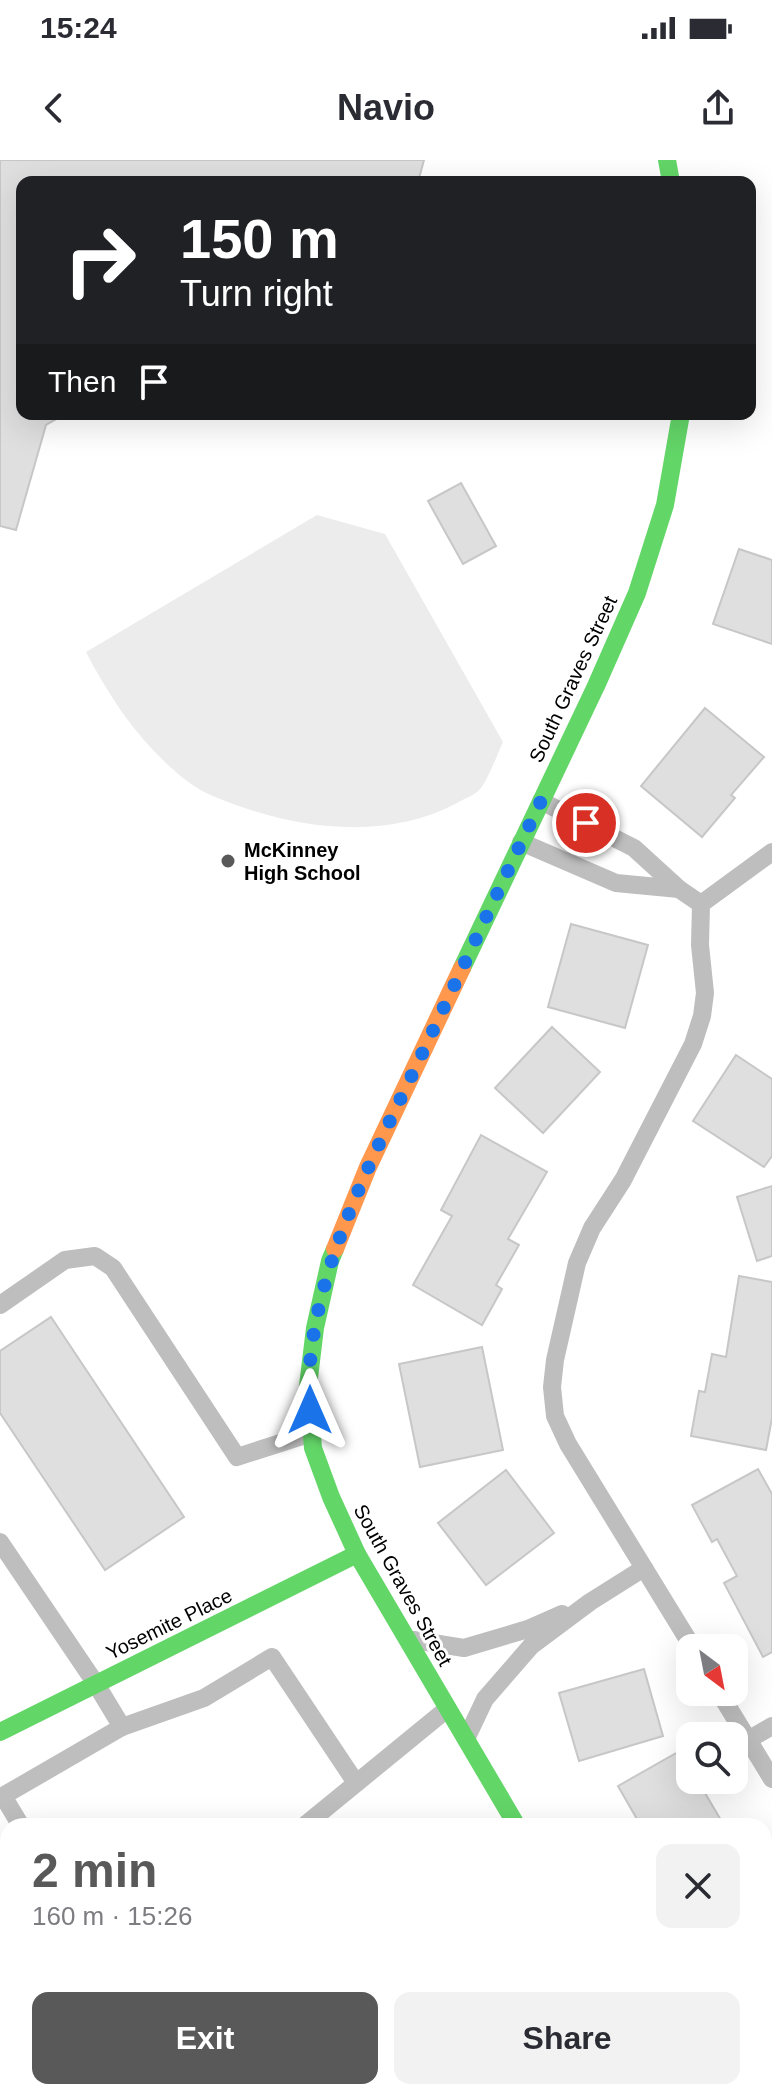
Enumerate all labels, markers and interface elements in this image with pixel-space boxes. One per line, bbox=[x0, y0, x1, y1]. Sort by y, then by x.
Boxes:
text: 15:24 bbox=[40, 11, 117, 44]
icon: back bbox=[32, 86, 76, 130]
icon: share bbox=[696, 86, 740, 130]
text: Navio bbox=[337, 87, 435, 128]
text: 150 m bbox=[180, 207, 339, 270]
icon: right bbox=[48, 208, 152, 312]
text: Turn right bbox=[180, 273, 333, 314]
icon: arrive bbox=[132, 360, 176, 404]
text: Then bbox=[48, 365, 116, 398]
street label: South Graves Street bbox=[525, 592, 621, 766]
pin bbox=[552, 789, 620, 857]
icon: arrive bbox=[564, 801, 608, 845]
place label: McKinney High School bbox=[244, 839, 361, 884]
marker: McKinney High School bbox=[219, 852, 237, 870]
position arrow bbox=[268, 1368, 352, 1452]
street label: South Graves Street bbox=[349, 1500, 457, 1670]
street label: Yosemite Place bbox=[103, 1584, 235, 1664]
north arrow bbox=[676, 1634, 748, 1706]
map controls bbox=[676, 1634, 748, 1794]
button: search bbox=[676, 1722, 748, 1794]
text: 2 min bbox=[32, 1844, 157, 1897]
button: close bbox=[656, 1844, 740, 1928]
text: 160 m · 15:26 bbox=[32, 1901, 192, 1931]
button: Exit bbox=[32, 1992, 378, 2084]
button: Share bbox=[394, 1992, 740, 2084]

